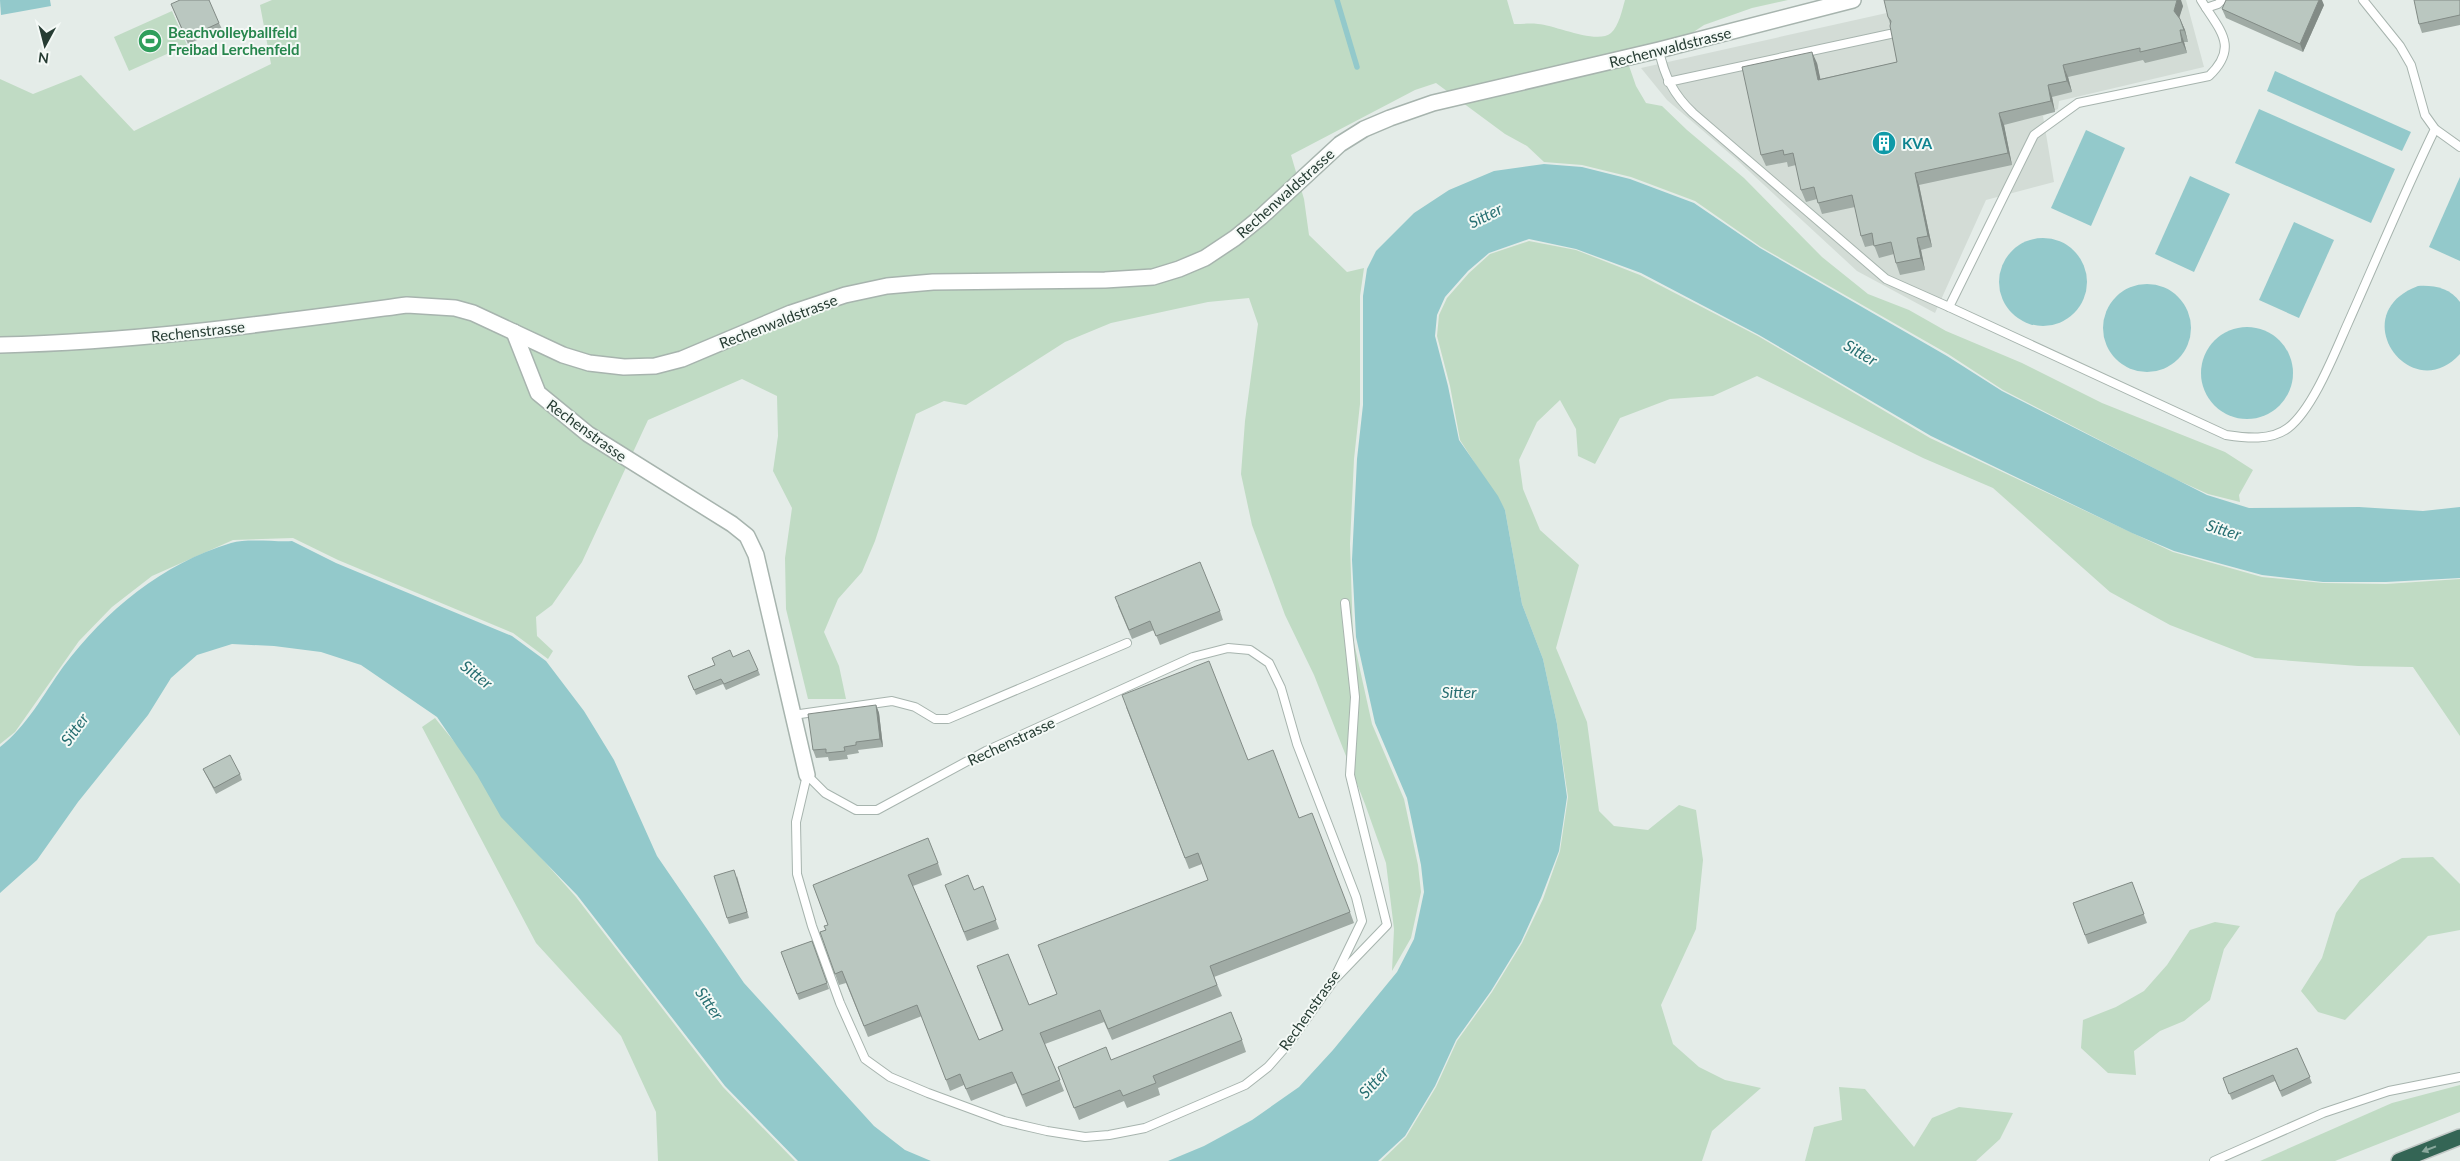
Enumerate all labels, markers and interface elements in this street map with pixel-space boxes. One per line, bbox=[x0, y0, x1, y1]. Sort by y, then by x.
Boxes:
north arrow bbox=[20, 20, 70, 70]
place label: Beachvolleyballfeld Freibad Lerchenfeld bbox=[168, 23, 300, 58]
street label: Rechenwaldstrasse bbox=[1607, 23, 1733, 71]
sports icon: Beachvolleyballfeld Freibad Lerchenfeld bbox=[137, 28, 163, 54]
text: N bbox=[37, 49, 50, 67]
building icon: KVA bbox=[1871, 130, 1897, 156]
place label: KVA bbox=[1902, 134, 1933, 152]
street label: Rechenwaldstrasse bbox=[1232, 144, 1338, 242]
water label: Sitter bbox=[1465, 198, 1505, 231]
street label: Rechenwaldstrasse bbox=[716, 290, 840, 352]
street label: Rechenstrasse bbox=[150, 317, 246, 345]
water label: Sitter bbox=[1841, 335, 1881, 369]
street label: Rechenstrasse bbox=[544, 395, 630, 465]
water label: Sitter bbox=[2204, 515, 2244, 543]
water label: Sitter bbox=[457, 656, 497, 693]
water label: Sitter bbox=[1441, 682, 1477, 701]
water label: Sitter bbox=[56, 709, 92, 749]
street label: Rechenstrasse bbox=[964, 713, 1058, 769]
street label: Rechenstrasse bbox=[1275, 966, 1343, 1054]
water label: Sitter bbox=[692, 983, 728, 1023]
water label: Sitter bbox=[1354, 1062, 1392, 1101]
one-way arrow bbox=[2421, 1145, 2436, 1153]

